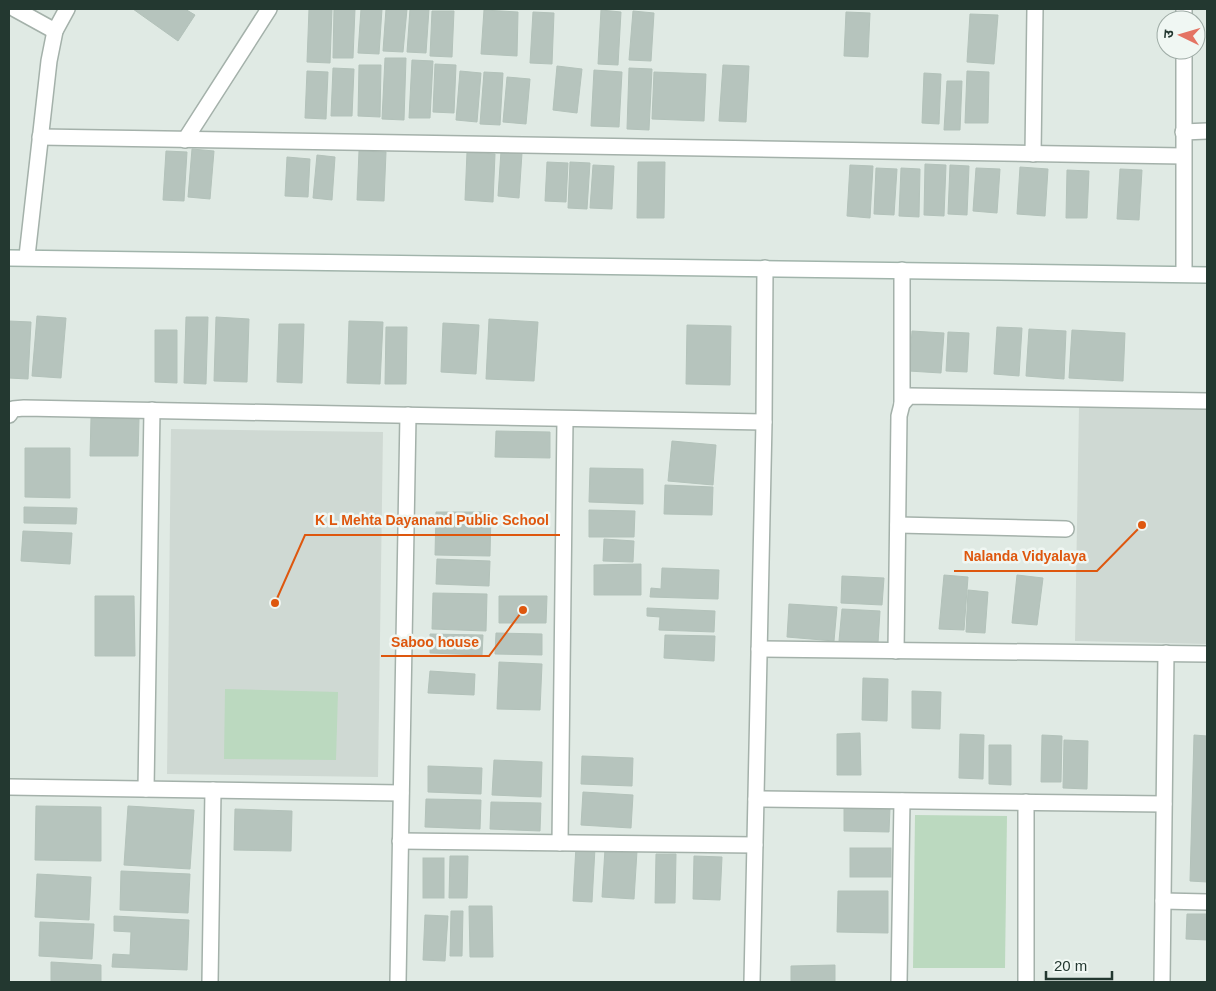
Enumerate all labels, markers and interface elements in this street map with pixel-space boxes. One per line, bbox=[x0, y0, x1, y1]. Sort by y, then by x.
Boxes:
north arrow bbox=[1156, 10, 1206, 60]
text: उ bbox=[1160, 28, 1176, 39]
callout: K L Mehta Dayanand Public School bbox=[305, 506, 560, 535]
text: K L Mehta Dayanand Public School bbox=[315, 512, 549, 528]
callout: Nalanda Vidyalaya bbox=[954, 542, 1097, 571]
text: Nalanda Vidyalaya bbox=[964, 548, 1087, 564]
callout: Saboo house bbox=[381, 627, 489, 656]
text: Saboo house bbox=[391, 634, 479, 650]
scale bar bbox=[1046, 948, 1112, 980]
text: 20 m bbox=[1054, 957, 1087, 974]

